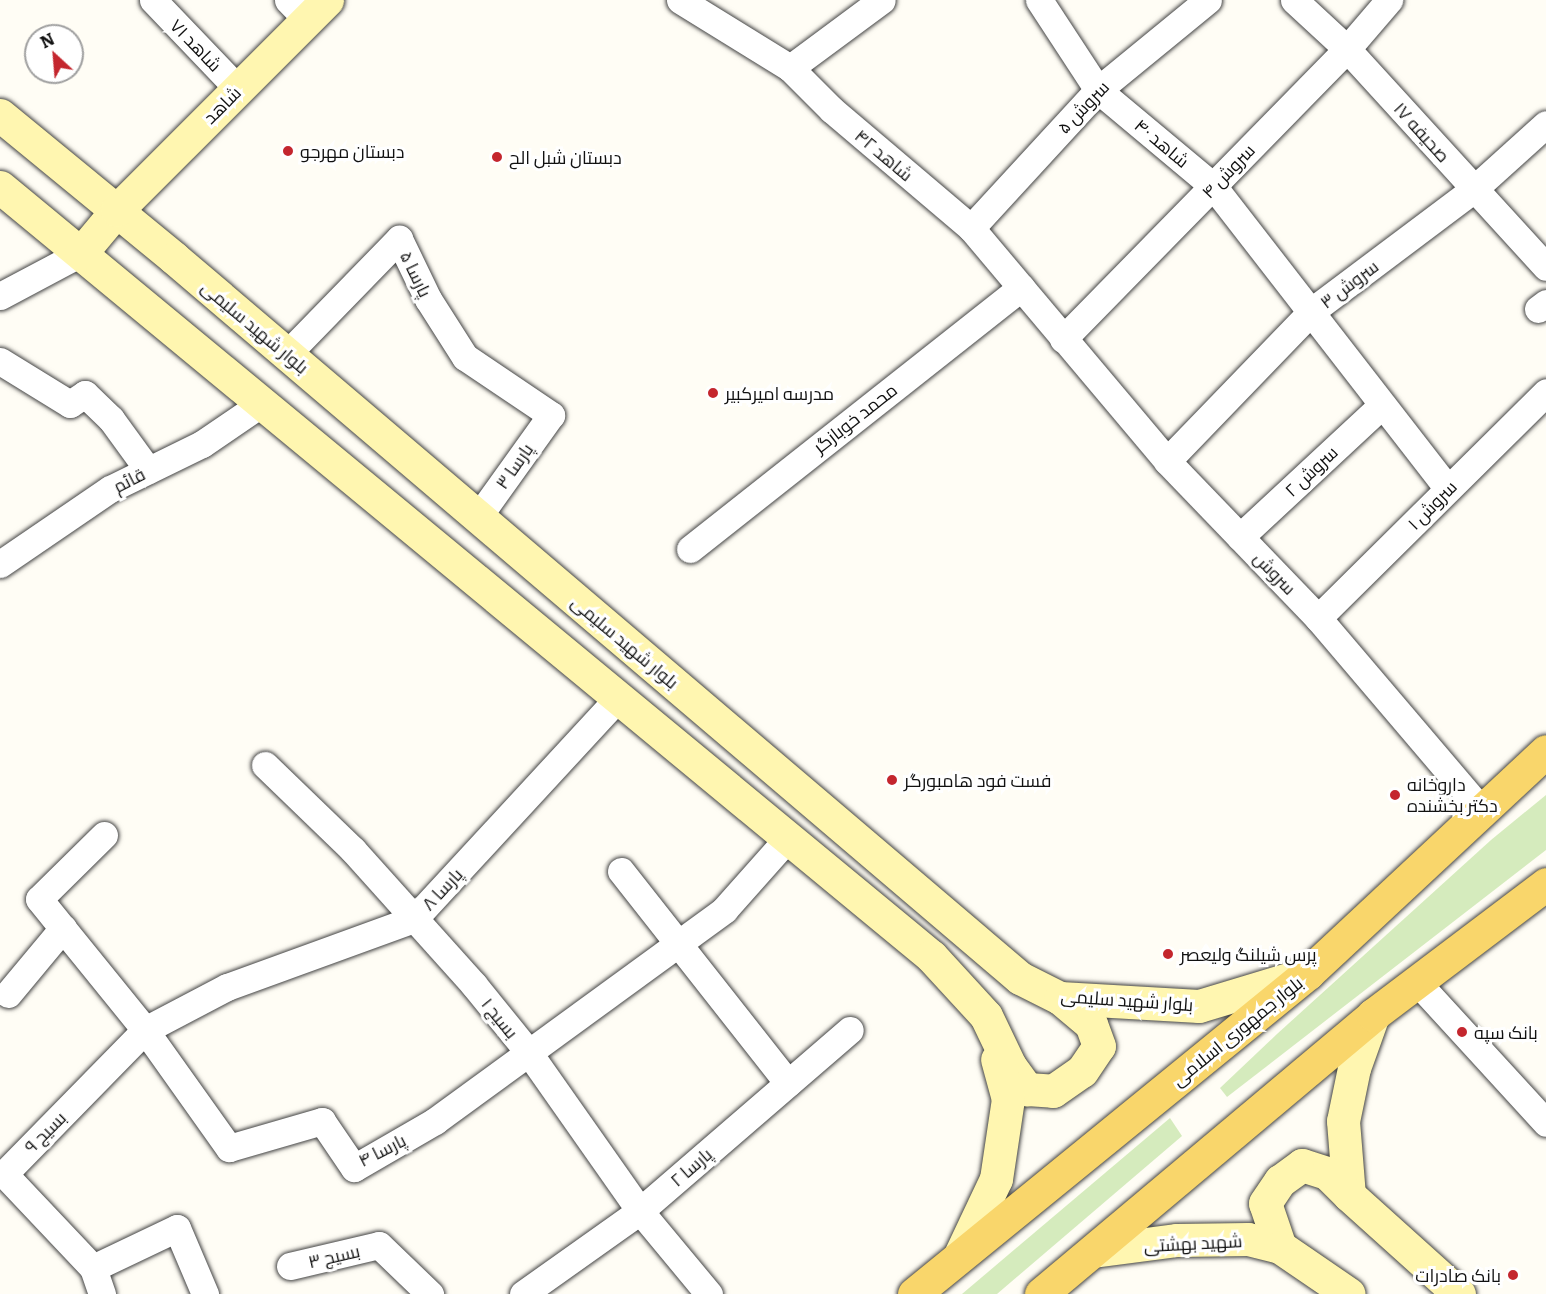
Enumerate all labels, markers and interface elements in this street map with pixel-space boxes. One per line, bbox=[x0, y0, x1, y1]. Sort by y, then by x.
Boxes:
street label: شاهد ۷۱ bbox=[166, 14, 226, 76]
north arrow bbox=[24, 24, 84, 84]
text: N bbox=[36, 26, 58, 53]
street label: سروش ۵ bbox=[1053, 76, 1113, 138]
street label: شاهد bbox=[199, 82, 245, 128]
street label: صحیفه ۱۷ bbox=[1389, 98, 1455, 166]
street label: شاهد ۴۰ bbox=[1130, 114, 1194, 172]
street label: شاهد ۴۲ bbox=[851, 124, 917, 186]
street label: سروش ۴ bbox=[1197, 139, 1259, 203]
place label: دبستان مهرجو bbox=[300, 140, 404, 162]
marker: دبستان مهرجو bbox=[281, 144, 295, 158]
place label: دبستان شبل الح bbox=[509, 146, 622, 168]
marker: دبستان شبل الح bbox=[490, 150, 504, 164]
street label: پارسا ۵ bbox=[396, 247, 436, 301]
street label: سروش ۳ bbox=[1316, 255, 1382, 313]
street label: بلوار شهید سلیمی bbox=[197, 276, 313, 378]
street label: محمد خوبازگر bbox=[809, 379, 901, 457]
place label: مدرسه امیرکبیر bbox=[725, 382, 834, 404]
marker: مدرسه امیرکبیر bbox=[706, 386, 720, 400]
street label: پارسا ۳ bbox=[491, 439, 537, 493]
street label: سروش ۲ bbox=[1280, 441, 1342, 501]
street label: قائم bbox=[109, 463, 149, 497]
street label: سروش ۱ bbox=[1403, 476, 1461, 534]
street label: سروش bbox=[1249, 547, 1301, 599]
street label: بلوار شهید سلیمی bbox=[567, 591, 683, 693]
place label: فست فود هامبورگر bbox=[904, 769, 1052, 791]
marker: فست فود هامبورگر bbox=[885, 773, 899, 787]
place label: داروخانه دکتر بخشنده bbox=[1407, 774, 1498, 816]
marker: داروخانه دکتر بخشنده bbox=[1388, 788, 1402, 802]
street label: پارسا ۸ bbox=[417, 863, 467, 915]
place label: پرس شیلنگ ولیعصر bbox=[1180, 943, 1317, 965]
marker: پرس شیلنگ ولیعصر bbox=[1161, 947, 1175, 961]
street label: بلوار جمهوری اسلامی bbox=[1167, 972, 1307, 1090]
street label: بلوار شهید سلیمی bbox=[1060, 985, 1194, 1015]
street label: بسیج ۱ bbox=[477, 993, 523, 1043]
place label: بانک سپه bbox=[1474, 1021, 1538, 1043]
marker: بانک سپه bbox=[1455, 1025, 1469, 1039]
street label: بسیج ۹ bbox=[20, 1107, 70, 1157]
street label: پارسا ۴ bbox=[355, 1129, 409, 1171]
street label: پارسا ۲ bbox=[666, 1143, 716, 1191]
street label: شهید بهشتی bbox=[1143, 1230, 1243, 1256]
street label: بسیج ۳ bbox=[306, 1240, 362, 1272]
place label: بانک صادرات bbox=[1415, 1264, 1501, 1286]
marker: بانک صادرات bbox=[1506, 1268, 1520, 1282]

